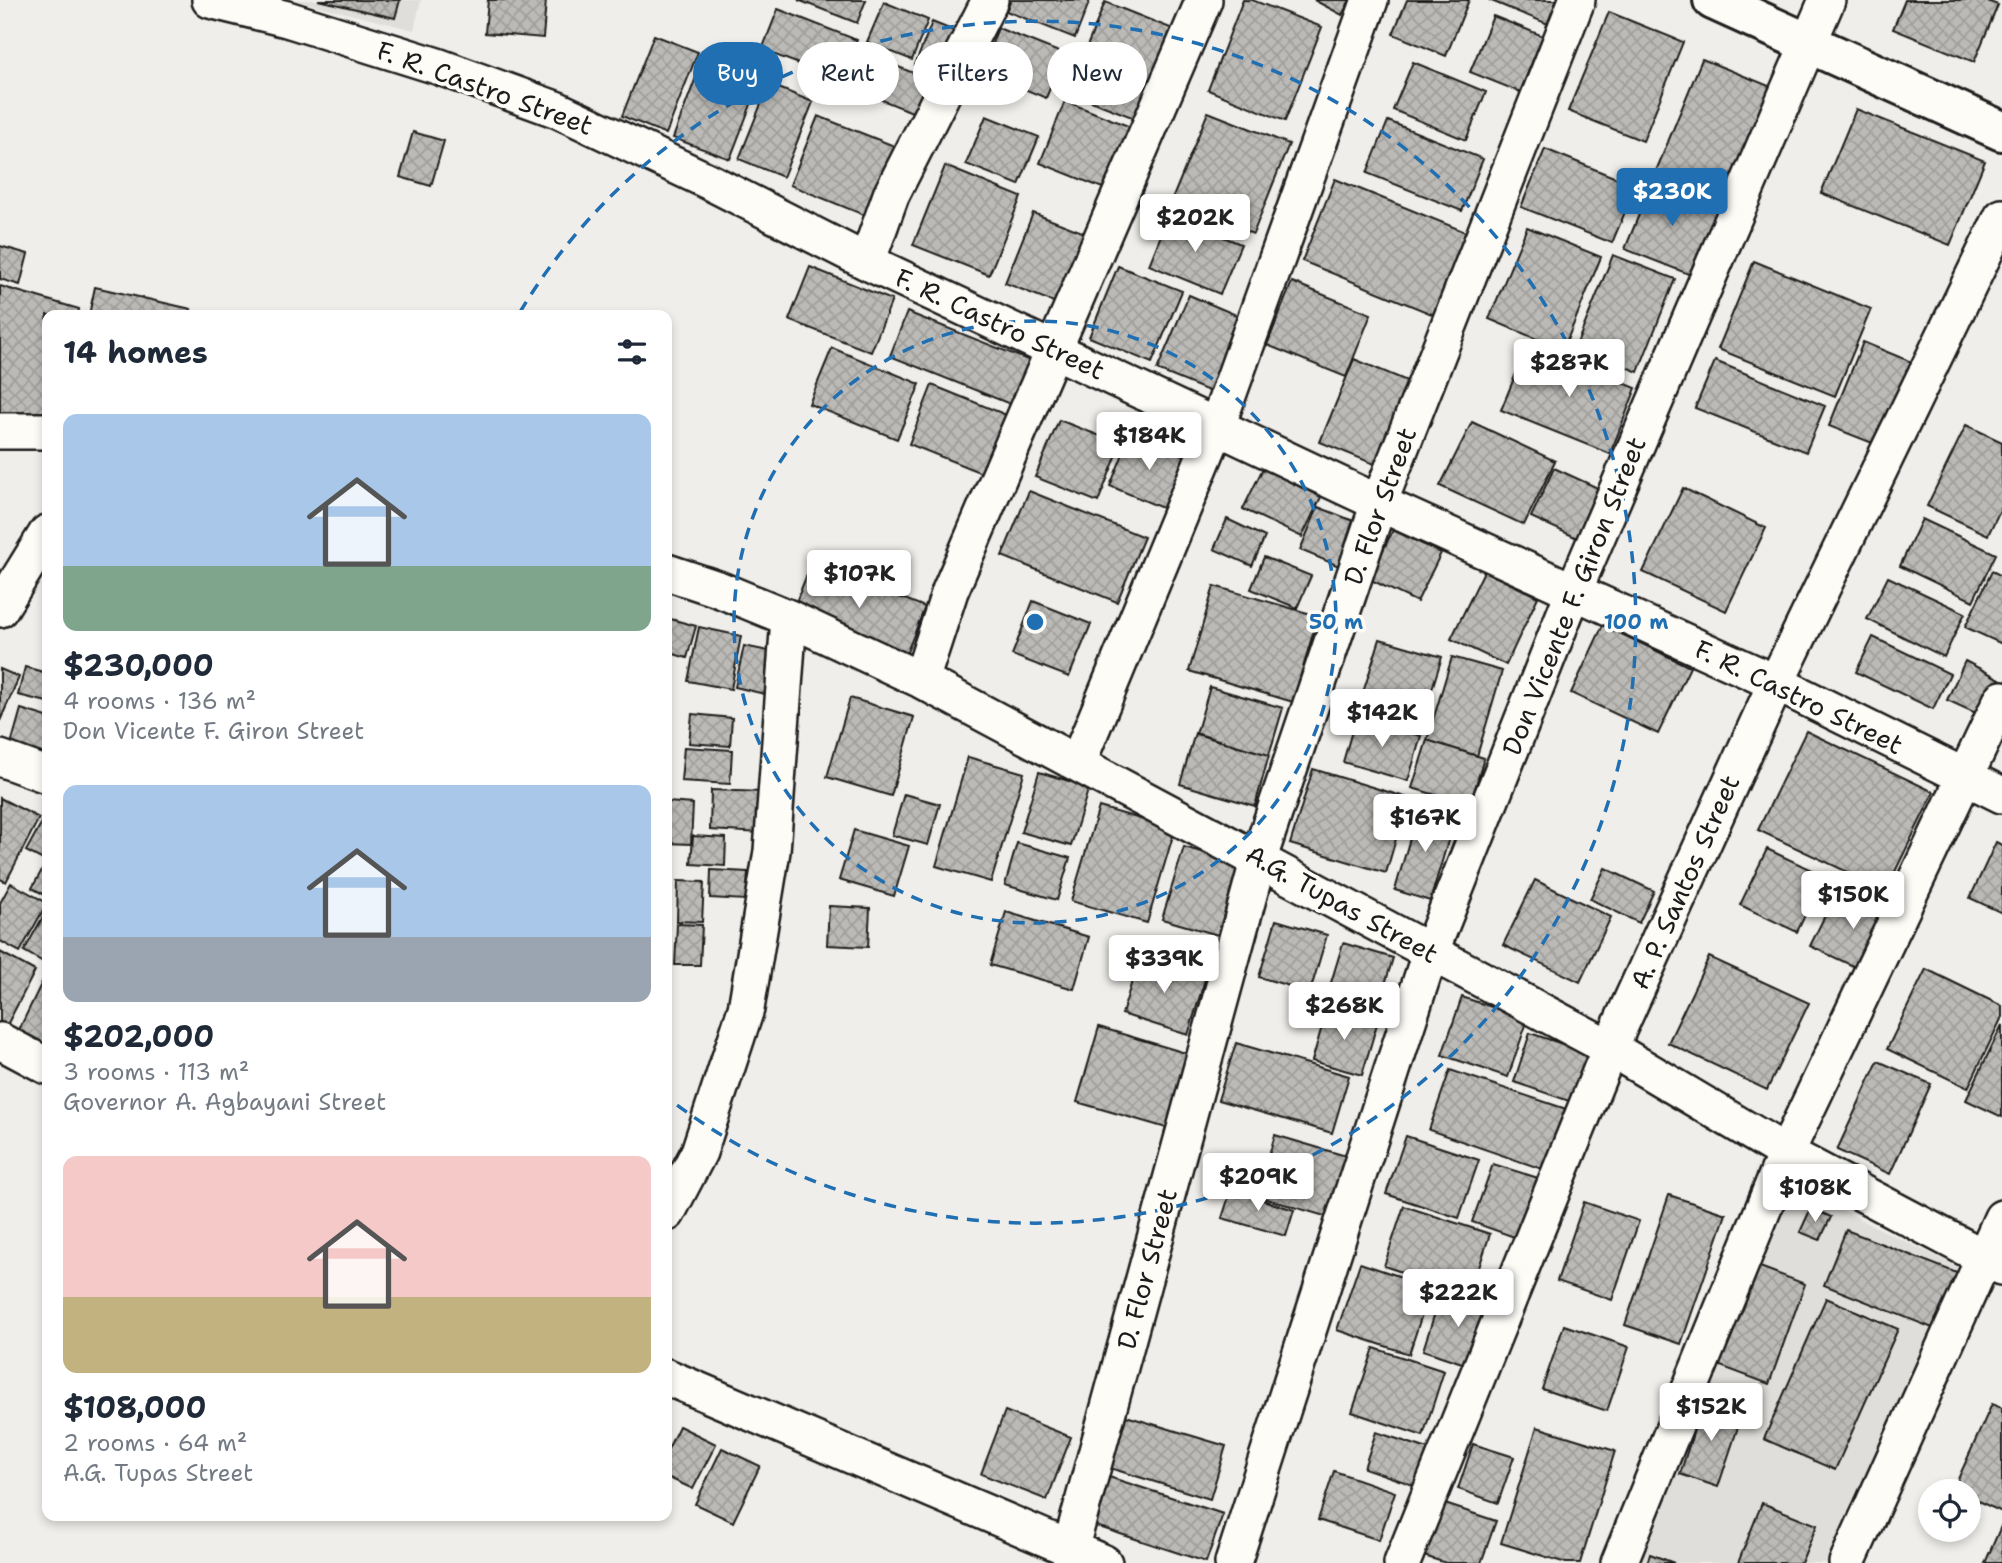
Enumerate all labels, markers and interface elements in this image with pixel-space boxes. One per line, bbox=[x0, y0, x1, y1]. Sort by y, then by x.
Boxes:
street label: F. R. Castro Street bbox=[372, 32, 598, 143]
chip: Buy bbox=[693, 42, 783, 105]
chip: Rent bbox=[797, 42, 899, 105]
chip: Filters bbox=[913, 42, 1033, 105]
chip: New bbox=[1047, 42, 1147, 105]
pin: $230K bbox=[1623, 168, 1721, 228]
text: $230K bbox=[1633, 176, 1711, 206]
pin: $202K bbox=[1146, 194, 1244, 254]
text: $202K bbox=[1156, 202, 1234, 232]
street label: F. R. Castro Street bbox=[890, 260, 1111, 387]
text: 14 homes bbox=[63, 332, 208, 373]
icon: filters bbox=[613, 333, 651, 371]
pin: $287K bbox=[1520, 340, 1618, 399]
text: $287K bbox=[1530, 347, 1608, 377]
pin: $184K bbox=[1100, 412, 1198, 472]
text: $184K bbox=[1112, 420, 1186, 450]
street label: D. Flor Street bbox=[1335, 422, 1424, 589]
street label: Don Vicente F. Giron Street bbox=[1493, 431, 1654, 760]
icon: home bbox=[294, 459, 420, 585]
pin: $107K bbox=[810, 550, 908, 610]
text: $107K bbox=[823, 558, 895, 588]
text: 50 m bbox=[1309, 608, 1363, 636]
text: 100 m bbox=[1604, 608, 1668, 636]
centre of rings bbox=[1023, 610, 1047, 634]
street label: F. R. Castro Street bbox=[1689, 631, 1909, 762]
text: $230,000 bbox=[63, 645, 214, 686]
text: 4 rooms · 136 m² bbox=[63, 686, 256, 716]
pin: $142K bbox=[1333, 690, 1431, 749]
text: $142K bbox=[1346, 697, 1418, 727]
text: Don Vicente F. Giron Street bbox=[63, 716, 364, 746]
street label: A. P. Santos Street bbox=[1622, 769, 1748, 995]
pin: $167K bbox=[1376, 794, 1474, 854]
text: $167K bbox=[1389, 802, 1461, 832]
icon: home bbox=[294, 830, 420, 956]
street label: A.G. Tupas Street bbox=[1240, 836, 1445, 971]
pin: $150K bbox=[1804, 872, 1902, 931]
text: $150K bbox=[1817, 879, 1889, 909]
pin: $339K bbox=[1115, 936, 1213, 995]
text: $339K bbox=[1125, 943, 1203, 973]
pin: $268K bbox=[1295, 982, 1393, 1042]
text: $268K bbox=[1305, 990, 1383, 1020]
text: $202,000 bbox=[63, 1016, 214, 1057]
text: 3 rooms · 113 m² bbox=[63, 1057, 249, 1087]
text: Governor A. Agbayani Street bbox=[63, 1087, 386, 1117]
pin: $209K bbox=[1209, 1154, 1307, 1213]
text: $209K bbox=[1219, 1161, 1297, 1191]
pin: $108K bbox=[1766, 1164, 1864, 1224]
text: $108K bbox=[1779, 1172, 1851, 1202]
street label: D. Flor Street bbox=[1108, 1185, 1185, 1353]
icon: home bbox=[294, 1201, 420, 1327]
pin: $222K bbox=[1409, 1270, 1507, 1329]
text: $222K bbox=[1419, 1277, 1497, 1307]
pin: $152K bbox=[1662, 1384, 1760, 1443]
text: $108,000 bbox=[63, 1387, 207, 1428]
text: $152K bbox=[1676, 1391, 1746, 1421]
text: 2 rooms · 64 m² bbox=[63, 1428, 247, 1458]
text: A.G. Tupas Street bbox=[63, 1458, 253, 1488]
map controls bbox=[1918, 1479, 1981, 1542]
button: locate bbox=[1918, 1479, 1981, 1542]

